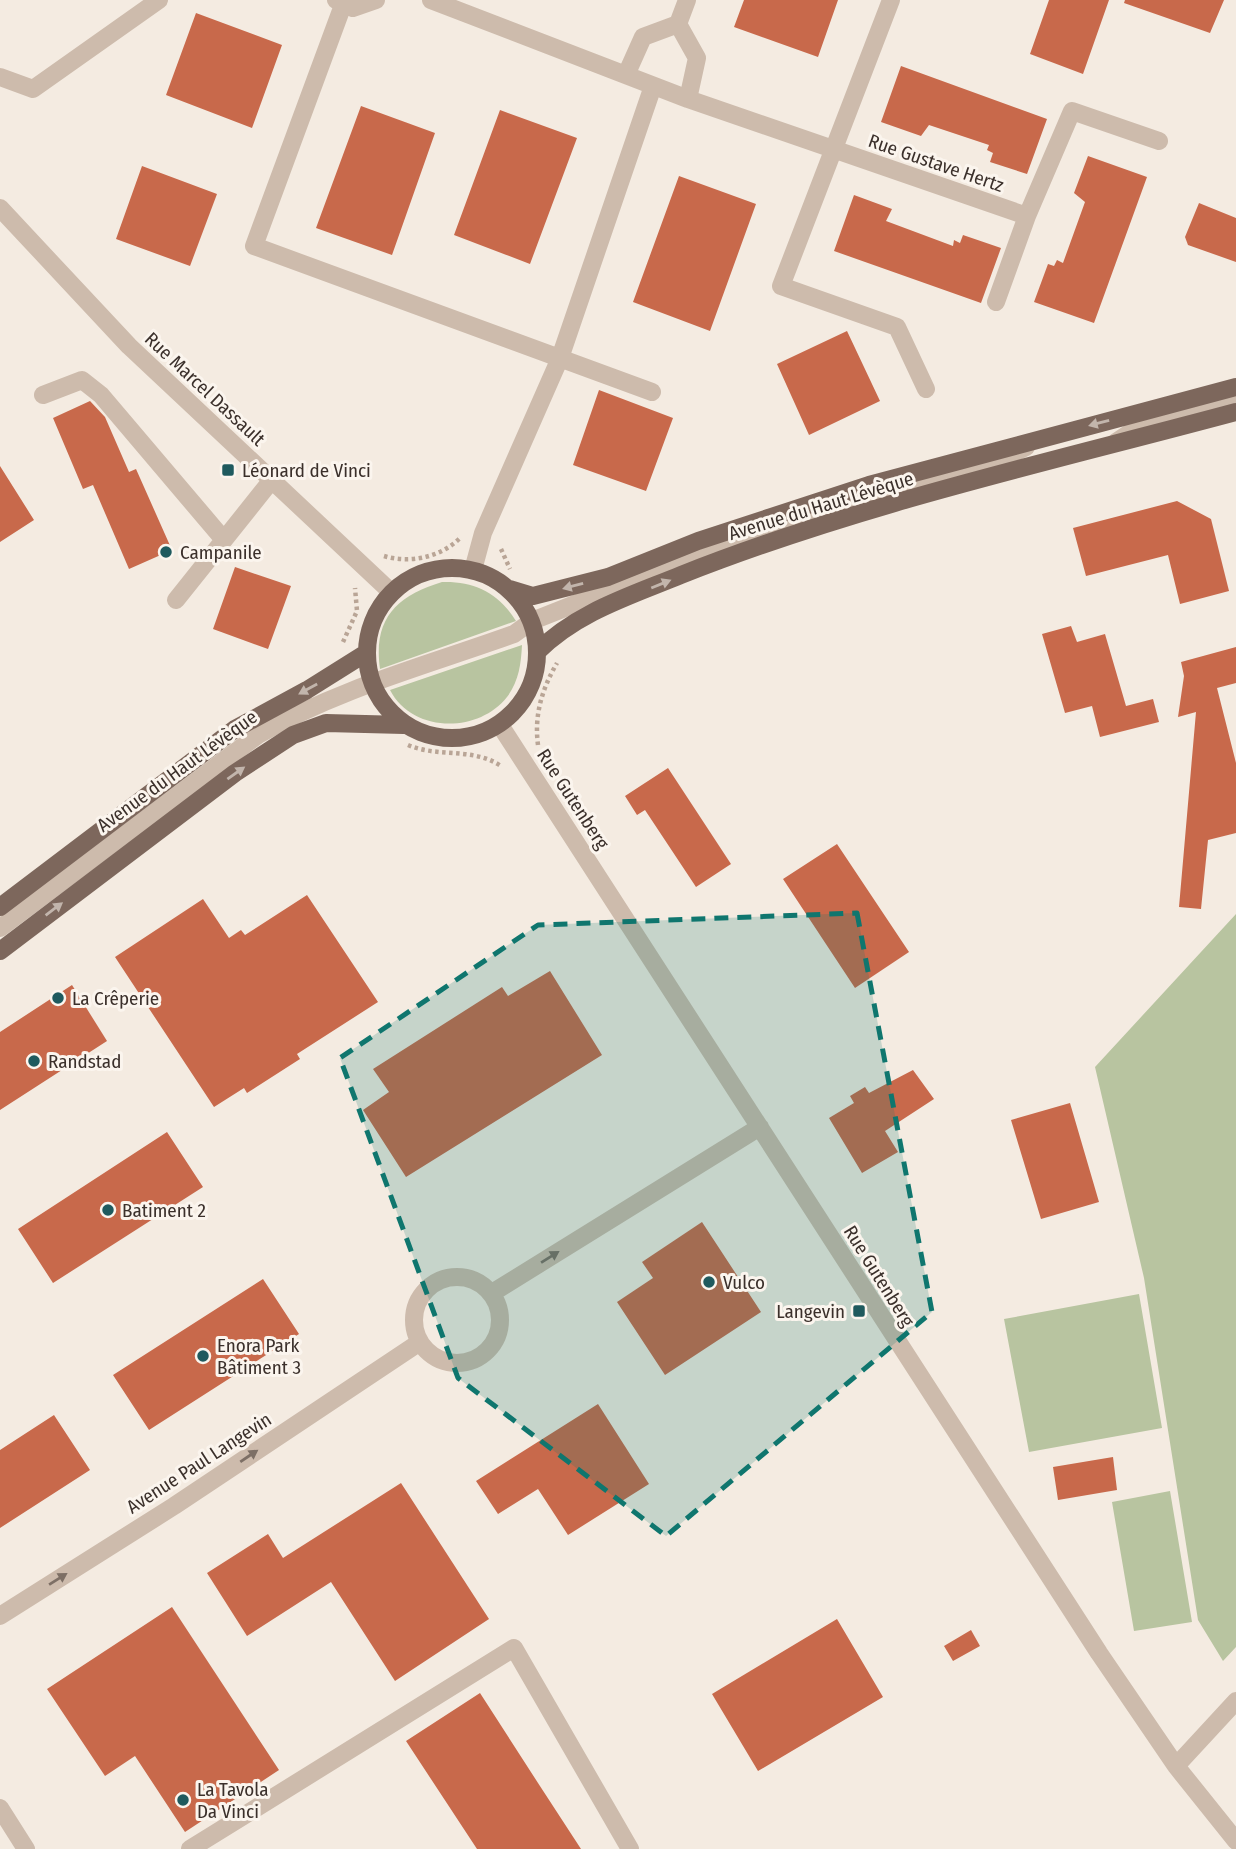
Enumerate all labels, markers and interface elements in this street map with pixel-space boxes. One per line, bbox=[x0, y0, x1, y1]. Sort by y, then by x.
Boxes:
street label: Rue Gustave Hertz bbox=[865, 129, 1007, 197]
street label: Rue Marcel Dassault bbox=[140, 327, 271, 451]
one-way arrow bbox=[1088, 419, 1109, 429]
place label: Léonard de Vinci bbox=[242, 459, 371, 482]
marker: Léonard de Vinci bbox=[220, 462, 236, 478]
street label: Avenue du Haut Lévèque bbox=[726, 467, 916, 545]
place label: Campanile bbox=[180, 541, 262, 564]
marker: Campanile bbox=[158, 544, 174, 560]
one-way arrow bbox=[650, 578, 671, 589]
one-way arrow bbox=[562, 581, 584, 592]
one-way arrow bbox=[298, 683, 317, 695]
street label: Avenue du Haut Lévèque bbox=[93, 705, 261, 837]
street label: Rue Gutenberg bbox=[532, 744, 614, 854]
one-way arrow bbox=[227, 766, 245, 780]
one-way arrow bbox=[45, 902, 63, 917]
place label: La Crêperie bbox=[72, 987, 159, 1010]
marker: La Crêperie bbox=[50, 990, 66, 1006]
place label: Randstad bbox=[48, 1050, 121, 1073]
marker: Randstad bbox=[26, 1053, 42, 1069]
place label: Batiment 2 bbox=[122, 1199, 206, 1222]
marker: Batiment 2 bbox=[100, 1202, 116, 1218]
street label: Rue Gutenberg bbox=[839, 1221, 919, 1331]
one-way arrow bbox=[540, 1251, 559, 1264]
place label: Vulco bbox=[723, 1271, 765, 1294]
marker: Vulco bbox=[701, 1274, 717, 1290]
place label: Langevin bbox=[776, 1300, 845, 1323]
marker: Langevin bbox=[851, 1303, 867, 1319]
place label: Enora Park Bâtiment 3 bbox=[217, 1334, 301, 1379]
marker: Enora Park Bâtiment 3 bbox=[195, 1348, 211, 1364]
street label: Avenue Paul Langevin bbox=[122, 1408, 276, 1518]
one-way arrow bbox=[239, 1450, 258, 1463]
one-way arrow bbox=[48, 1573, 67, 1586]
place label: La Tavola Da Vinci bbox=[197, 1778, 269, 1823]
marker: La Tavola Da Vinci bbox=[175, 1792, 191, 1808]

